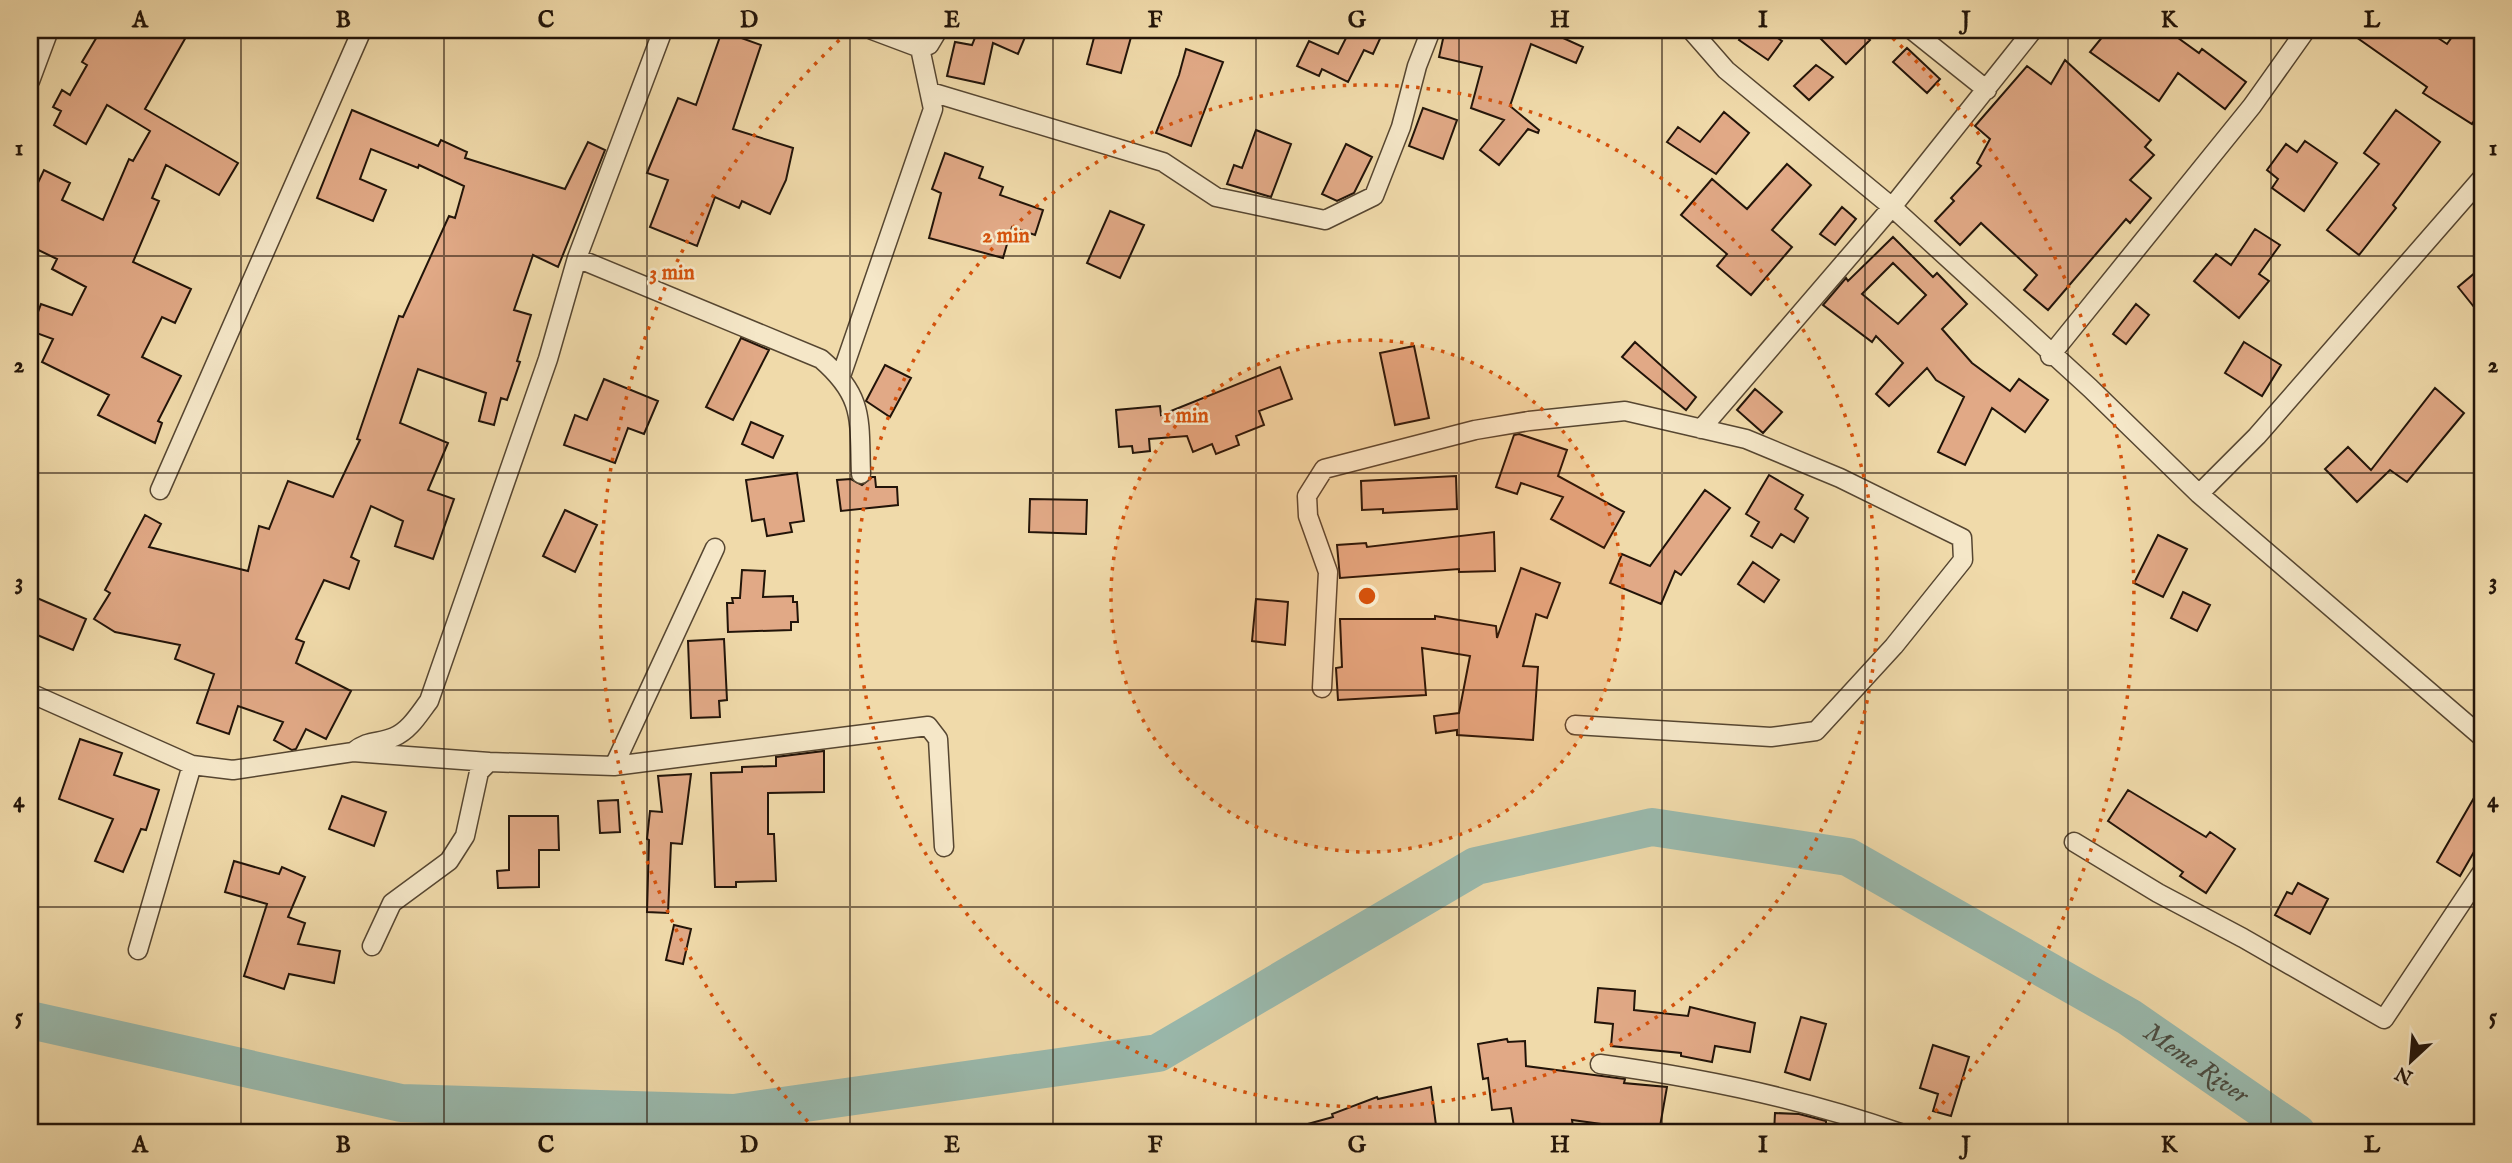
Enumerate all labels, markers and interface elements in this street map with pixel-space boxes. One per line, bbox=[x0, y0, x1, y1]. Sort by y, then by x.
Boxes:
text: A bbox=[131, 6, 149, 35]
text: B bbox=[335, 6, 351, 35]
text: C bbox=[538, 6, 555, 35]
text: D bbox=[740, 6, 758, 35]
text: E bbox=[944, 6, 960, 35]
text: F bbox=[1148, 6, 1163, 35]
text: G bbox=[1348, 6, 1367, 35]
text: H bbox=[1550, 6, 1570, 35]
text: I bbox=[1758, 6, 1768, 35]
text: J bbox=[1958, 6, 1971, 35]
text: K bbox=[2161, 6, 2179, 35]
text: L bbox=[2364, 6, 2381, 35]
text: 1 bbox=[15, 134, 23, 163]
text: 1 bbox=[2489, 134, 2497, 163]
text: 2 min bbox=[982, 223, 1030, 250]
text: 3 min bbox=[649, 260, 695, 287]
text: 2 bbox=[14, 351, 25, 380]
text: 2 bbox=[2488, 351, 2499, 380]
text: 1 min bbox=[1163, 403, 1209, 430]
text: 3 bbox=[15, 568, 23, 597]
text: 3 bbox=[2489, 568, 2497, 597]
centre of rings bbox=[1355, 584, 1379, 608]
text: 4 bbox=[13, 786, 25, 815]
text: 4 bbox=[2487, 786, 2499, 815]
text: 5 bbox=[15, 1003, 24, 1032]
text: 5 bbox=[2489, 1003, 2498, 1032]
water label: Meme River bbox=[2137, 1015, 2256, 1112]
north arrow bbox=[2376, 1026, 2446, 1096]
text: N bbox=[2391, 1060, 2418, 1089]
text: A bbox=[131, 1131, 149, 1160]
text: B bbox=[335, 1131, 351, 1160]
text: C bbox=[538, 1131, 555, 1160]
text: D bbox=[740, 1131, 758, 1160]
text: E bbox=[944, 1131, 960, 1160]
text: F bbox=[1148, 1131, 1163, 1160]
text: G bbox=[1348, 1131, 1367, 1160]
text: H bbox=[1550, 1131, 1570, 1160]
text: I bbox=[1758, 1131, 1768, 1160]
text: J bbox=[1958, 1131, 1971, 1160]
text: K bbox=[2161, 1131, 2179, 1160]
text: L bbox=[2364, 1131, 2381, 1160]

